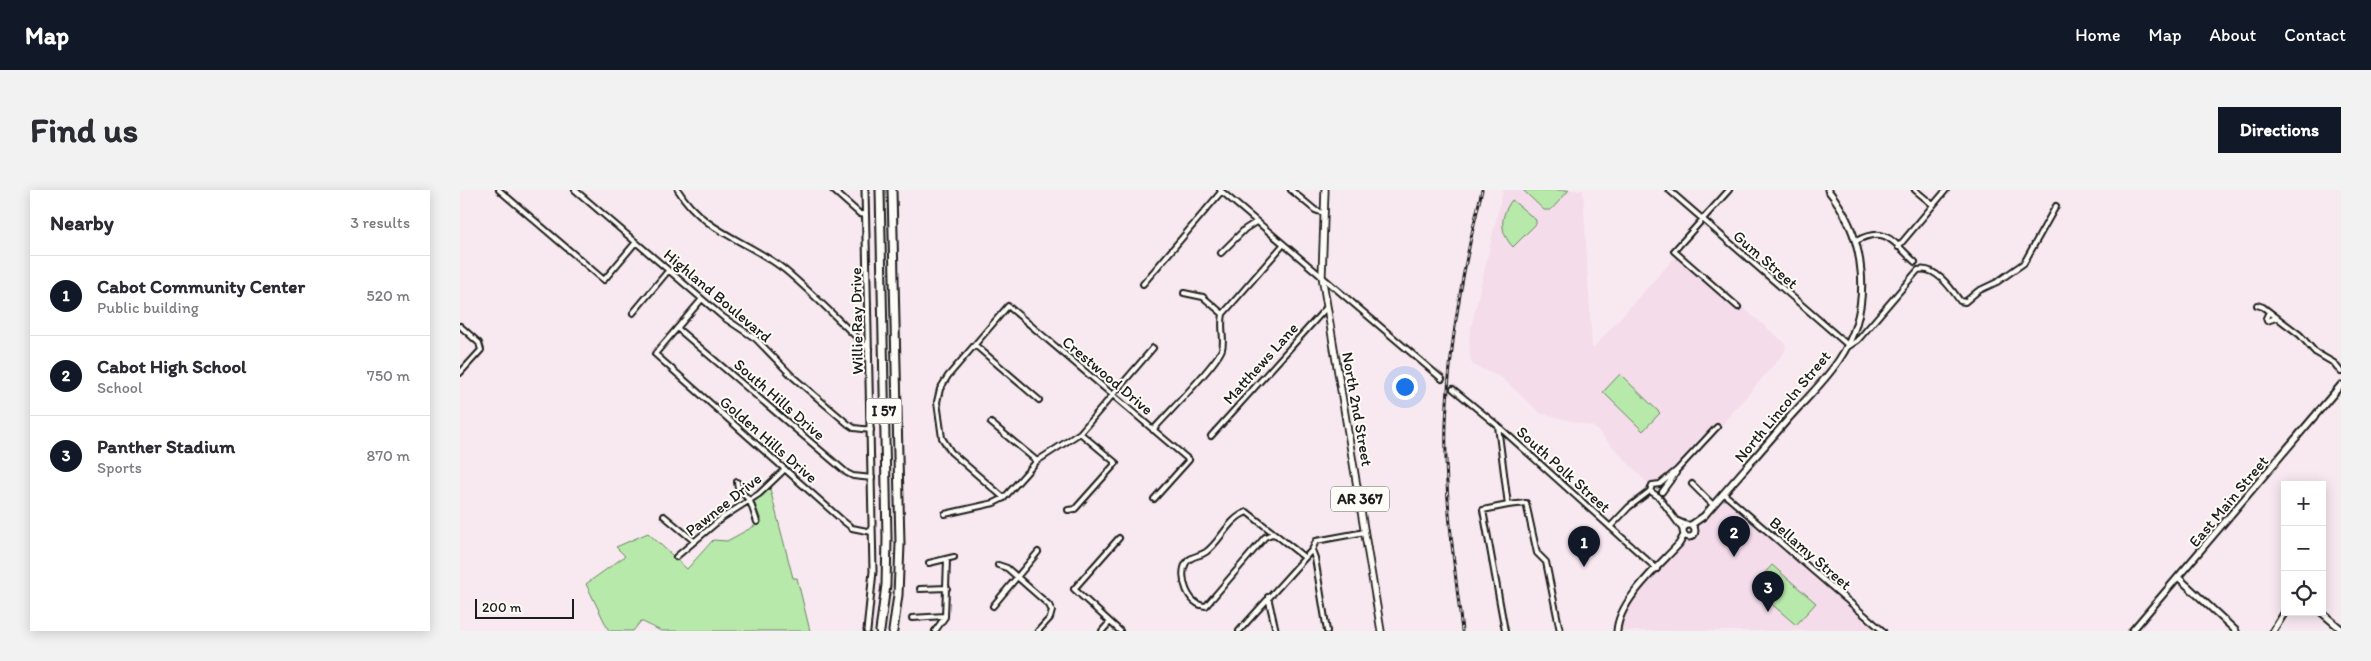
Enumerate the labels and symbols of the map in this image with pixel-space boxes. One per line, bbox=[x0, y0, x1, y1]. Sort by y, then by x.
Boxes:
street label: Gum Street bbox=[1729, 226, 1802, 293]
street label: Highland Boulevard bbox=[660, 245, 776, 346]
street label: Willie Ray Drive bbox=[846, 267, 867, 375]
street label: Matthews Lane bbox=[1219, 319, 1302, 408]
street label: Crestwood Drive bbox=[1058, 332, 1157, 419]
street label: North Lincoln Street bbox=[1730, 347, 1835, 466]
street label: North 2nd Street bbox=[1338, 350, 1377, 468]
street label: South Hills Drive bbox=[730, 355, 829, 444]
your location bbox=[1392, 374, 1418, 400]
street label: Golden Hills Drive bbox=[716, 392, 821, 487]
road number: I 57 bbox=[866, 398, 902, 424]
street label: South Polk Street bbox=[1513, 422, 1615, 517]
street label: East Main Street bbox=[2185, 452, 2272, 551]
street label: Pawnee Drive bbox=[681, 469, 765, 540]
road number: AR 367 bbox=[1331, 486, 1389, 512]
street label: Bellamy Street bbox=[1766, 513, 1855, 594]
pin: 2 bbox=[1718, 516, 1750, 557]
pin: 1 bbox=[1568, 526, 1600, 567]
pin: 3 bbox=[1752, 571, 1784, 612]
scale bar bbox=[475, 596, 574, 619]

